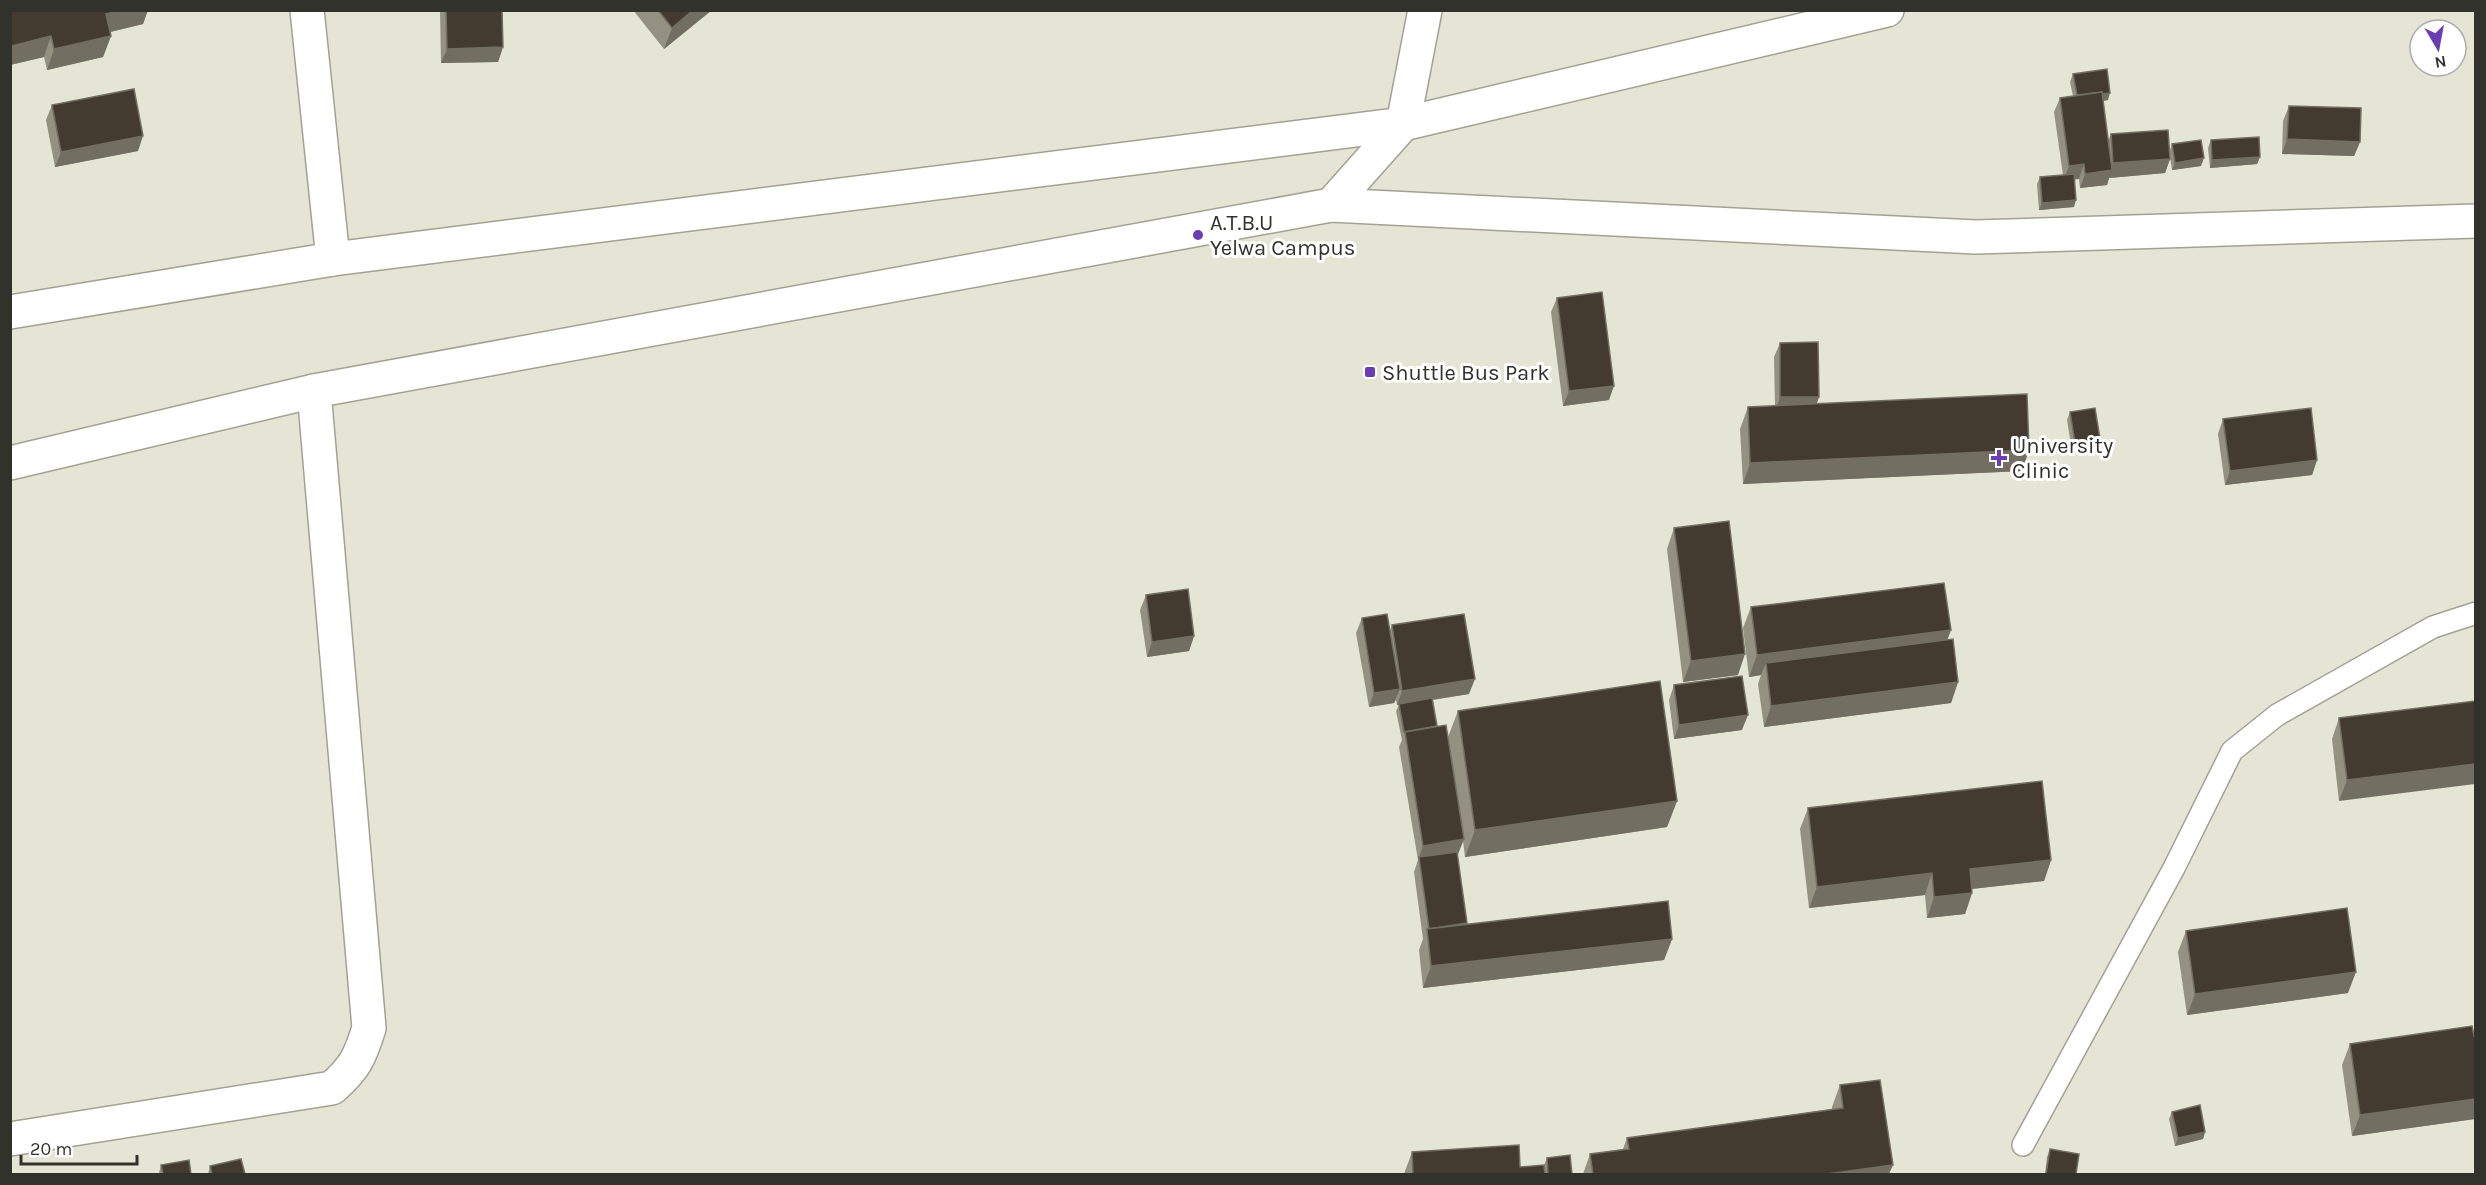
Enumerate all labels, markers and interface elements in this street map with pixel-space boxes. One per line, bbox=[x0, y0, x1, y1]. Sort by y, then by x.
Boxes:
north arrow bbox=[2408, 18, 2468, 78]
text: N bbox=[2433, 52, 2448, 73]
place label: A.T.B.U Yelwa Campus bbox=[1210, 210, 1355, 261]
marker: A.T.B.U Yelwa Campus bbox=[1191, 228, 1205, 242]
place label: Shuttle Bus Park bbox=[1382, 360, 1550, 386]
marker: Shuttle Bus Park bbox=[1363, 365, 1377, 379]
place label: University Clinic bbox=[2012, 433, 2113, 484]
marker: University Clinic bbox=[1990, 449, 2008, 467]
scale bar bbox=[21, 1128, 136, 1166]
text: 20 m bbox=[30, 1138, 72, 1160]

